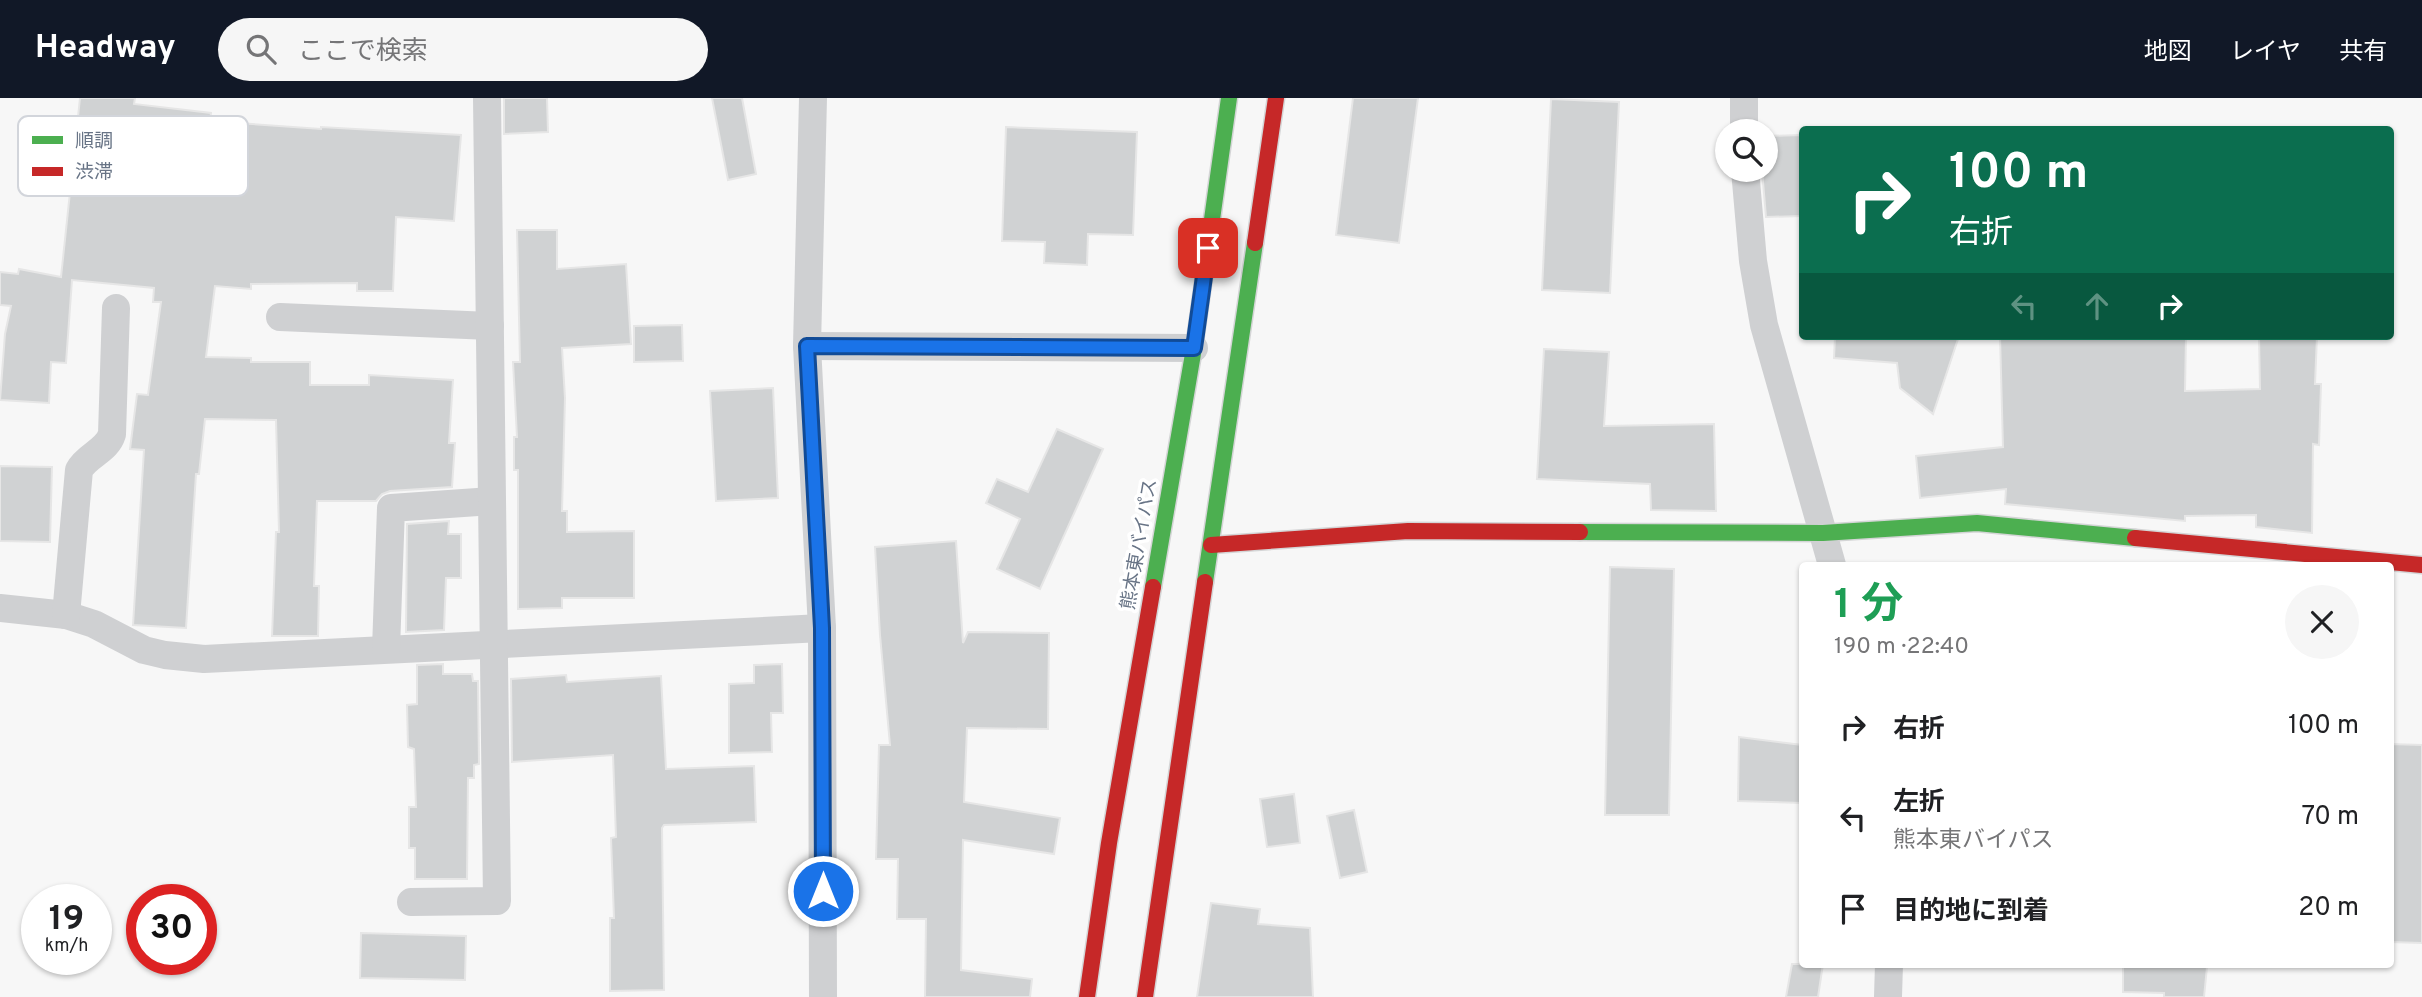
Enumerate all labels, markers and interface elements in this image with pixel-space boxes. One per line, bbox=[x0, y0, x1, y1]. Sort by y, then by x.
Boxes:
search box bbox=[218, 18, 708, 81]
text: Headway bbox=[35, 28, 176, 70]
icon: search bbox=[242, 30, 280, 68]
text: ここで検索 bbox=[298, 36, 428, 69]
text: 地図 bbox=[2144, 38, 2192, 68]
text: レイヤ bbox=[2230, 38, 2301, 68]
text: 共有 bbox=[2339, 38, 2387, 68]
legend bbox=[18, 116, 248, 196]
map controls bbox=[1715, 119, 1778, 182]
button: search bbox=[1715, 119, 1778, 182]
text: 順調 bbox=[75, 130, 113, 154]
text: 100 m bbox=[1949, 144, 2088, 206]
icon: right bbox=[1834, 154, 1925, 245]
text: 渋滞 bbox=[75, 161, 113, 185]
text: 右折 bbox=[1949, 214, 2013, 254]
pin bbox=[1178, 218, 1238, 278]
icon: arrive bbox=[1189, 229, 1227, 267]
icon: left bbox=[2005, 287, 2043, 325]
icon: ahead bbox=[2078, 287, 2116, 325]
icon: right bbox=[2151, 287, 2189, 325]
street label: 熊本東バイパス bbox=[1117, 477, 1163, 612]
text: 1 分 bbox=[1834, 580, 1903, 633]
button: close bbox=[2285, 585, 2359, 659]
text: 190 m · 22:40 bbox=[1834, 633, 1969, 662]
icon: right bbox=[1834, 708, 1872, 746]
text: 100 m bbox=[2288, 710, 2359, 743]
text: 右折 bbox=[1893, 714, 1945, 747]
text: 左折 bbox=[1893, 787, 1945, 820]
icon: left bbox=[1834, 799, 1872, 837]
text: 70 m bbox=[2301, 801, 2359, 834]
text: 熊本東バイパス bbox=[1893, 827, 2054, 856]
position arrow bbox=[786, 854, 860, 928]
speed limit sign: 30 bbox=[126, 884, 217, 975]
icon: arrive bbox=[1834, 890, 1872, 928]
text: 20 m bbox=[2298, 892, 2359, 925]
text: 目的地に到着 bbox=[1893, 896, 2049, 929]
text: 19 bbox=[49, 898, 84, 942]
text: km/h bbox=[45, 935, 88, 958]

